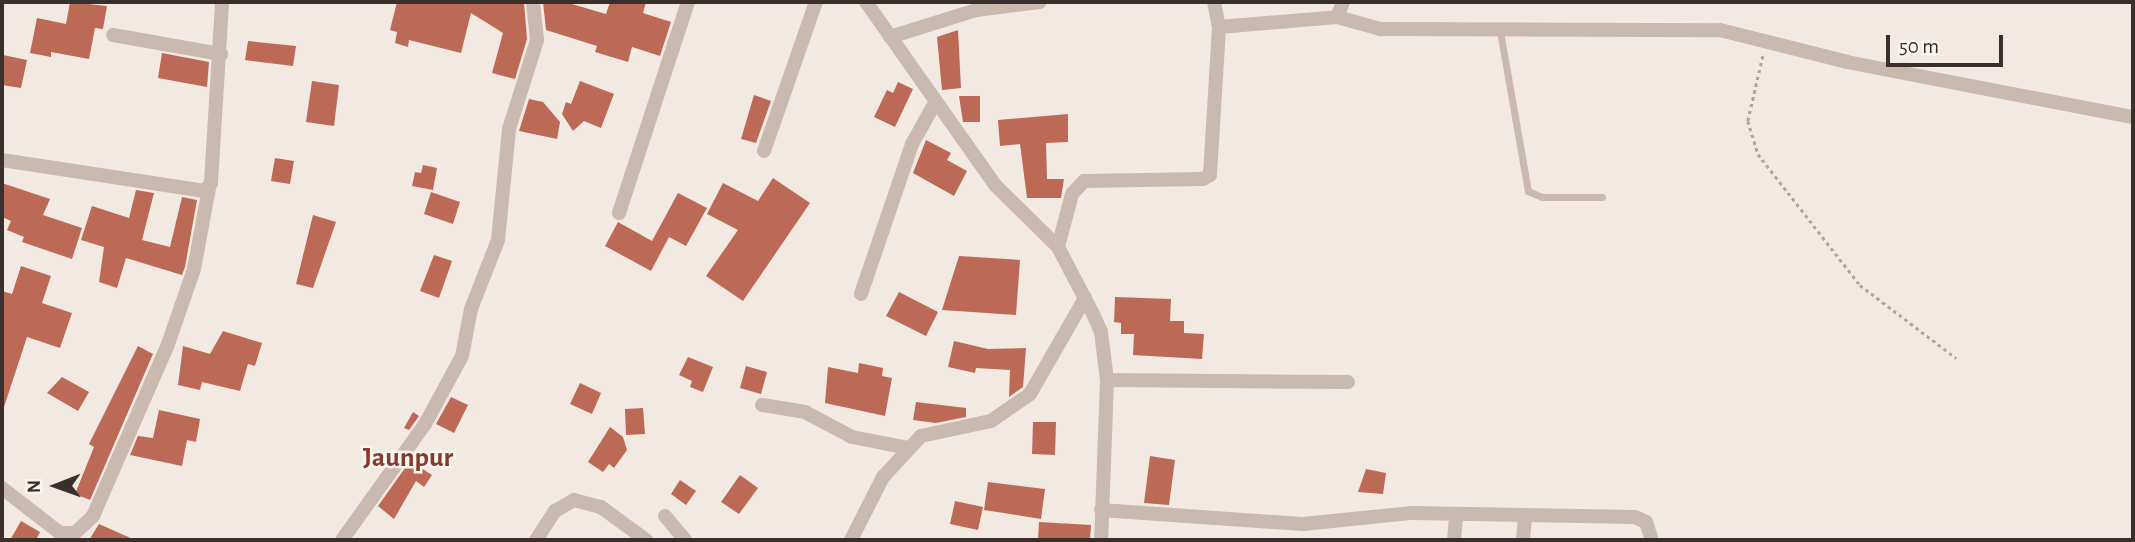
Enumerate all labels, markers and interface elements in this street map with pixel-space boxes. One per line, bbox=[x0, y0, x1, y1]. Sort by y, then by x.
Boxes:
scale bar bbox=[1890, 21, 2007, 65]
text: 50 m bbox=[1899, 36, 1939, 57]
district label: Jaunpur bbox=[363, 441, 453, 475]
north arrow bbox=[21, 451, 91, 521]
text: N bbox=[25, 480, 44, 493]

